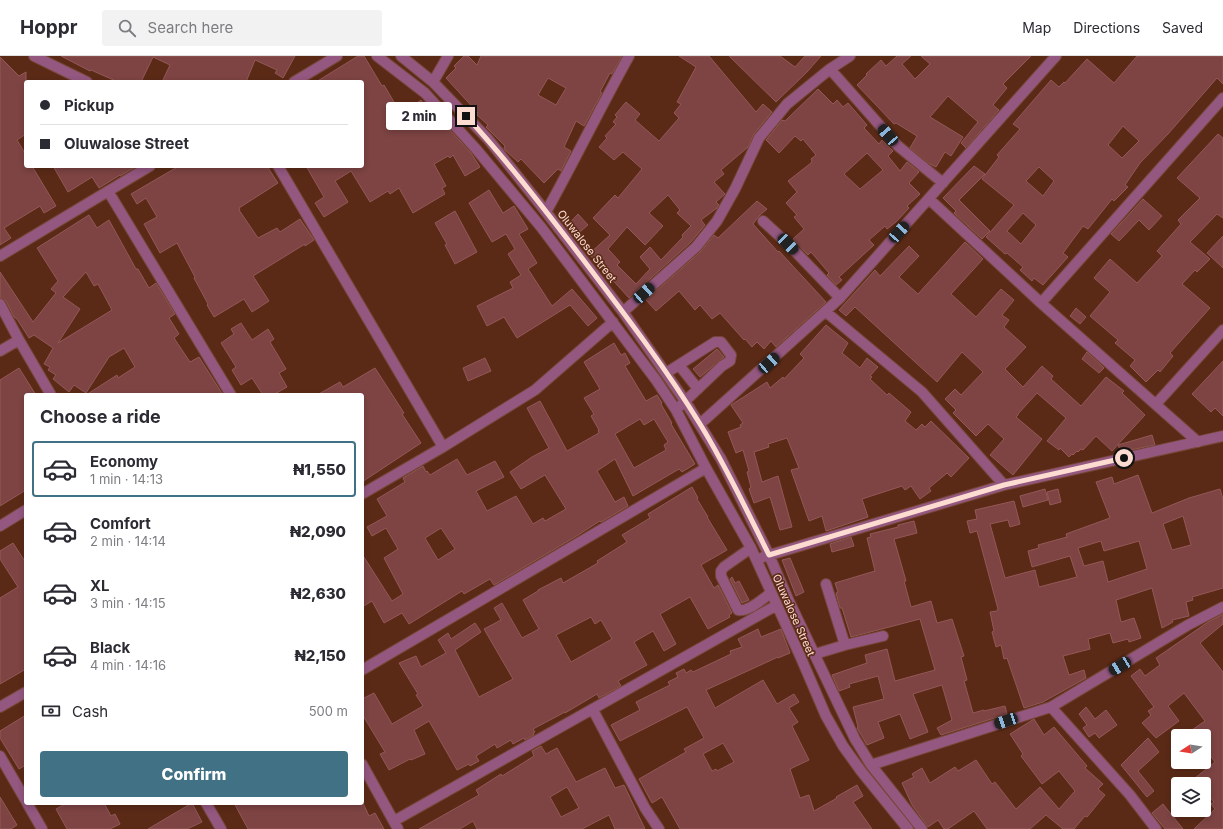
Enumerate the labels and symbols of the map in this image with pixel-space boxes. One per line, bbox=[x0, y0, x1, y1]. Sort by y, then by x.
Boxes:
callout: 2 min bbox=[386, 102, 452, 130]
route end bbox=[457, 107, 475, 125]
car bbox=[876, 122, 900, 148]
street label: Oluwalose Street bbox=[554, 207, 620, 285]
car bbox=[887, 219, 911, 245]
car bbox=[775, 231, 801, 257]
car bbox=[631, 281, 657, 305]
car bbox=[756, 351, 782, 375]
route start bbox=[1115, 449, 1133, 467]
street label: Oluwalose Street bbox=[770, 572, 819, 659]
car bbox=[1107, 655, 1133, 677]
car bbox=[993, 712, 1019, 730]
north arrow bbox=[1171, 729, 1211, 769]

